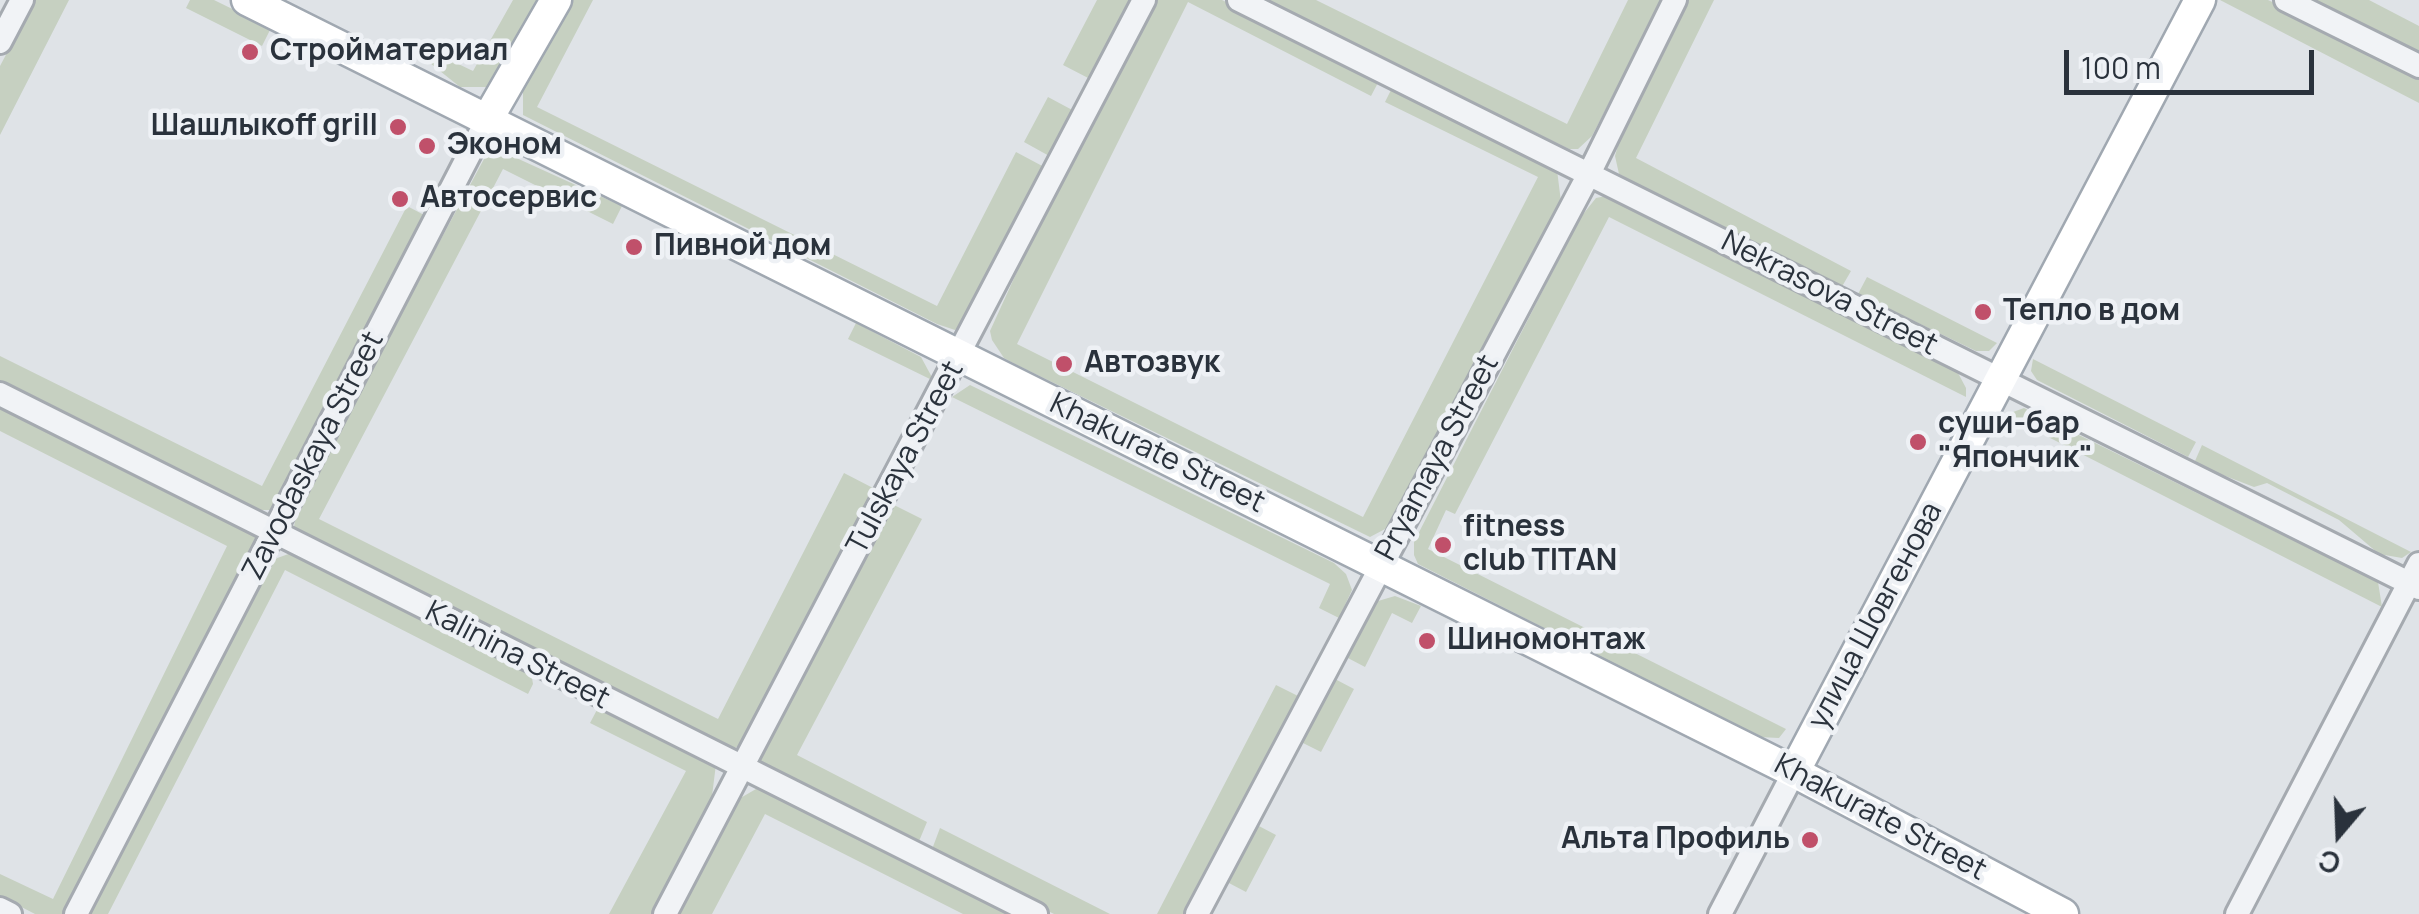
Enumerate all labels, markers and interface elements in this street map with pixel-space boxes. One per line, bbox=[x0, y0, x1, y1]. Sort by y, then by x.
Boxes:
scale bar bbox=[2069, 30, 2319, 92]
place label: Стройматериал bbox=[270, 34, 509, 70]
marker: Стройматериал bbox=[239, 41, 261, 63]
text: 100 m bbox=[2081, 47, 2161, 88]
place label: Шашлыкоff grill bbox=[151, 109, 378, 145]
marker: Шашлыкоff grill bbox=[387, 116, 409, 138]
place label: Эконом bbox=[447, 128, 562, 164]
marker: Эконом bbox=[416, 135, 438, 157]
place label: Автосервис bbox=[420, 181, 597, 217]
marker: Автосервис bbox=[389, 188, 411, 210]
street label: Nekrasova Street bbox=[1715, 224, 1943, 364]
place label: Пивной дом bbox=[654, 229, 831, 265]
marker: Пивной дом bbox=[623, 236, 645, 258]
place label: Тепло в дом bbox=[2003, 294, 2180, 330]
marker: Тепло в дом bbox=[1972, 301, 1994, 323]
street label: Zavodaskaya Street bbox=[236, 326, 392, 586]
place label: Автозвук bbox=[1084, 346, 1220, 382]
street label: Pryamaya Street bbox=[1369, 349, 1507, 567]
marker: Автозвук bbox=[1053, 353, 1075, 375]
street label: Tulskaya Street bbox=[840, 355, 972, 561]
street label: Khakurate Street bbox=[1044, 386, 1270, 522]
place label: суши-бар "Япончик" bbox=[1938, 407, 2093, 478]
marker: суши-бар "Япончик" bbox=[1907, 431, 1929, 453]
street label: улица Шовгенова bbox=[1801, 497, 1951, 735]
place label: fitness club TITAN bbox=[1463, 510, 1617, 580]
marker: fitness club TITAN bbox=[1432, 534, 1454, 556]
street label: Kalinina Street bbox=[419, 594, 615, 718]
place label: Шиномонтаж bbox=[1447, 623, 1646, 659]
marker: Шиномонтаж bbox=[1416, 630, 1438, 652]
street label: Khakurate Street bbox=[1768, 747, 1992, 889]
north arrow bbox=[2289, 784, 2389, 884]
place label: Альта Профиль bbox=[1561, 822, 1790, 858]
marker: Альта Профиль bbox=[1799, 829, 1821, 851]
text: С bbox=[2313, 841, 2345, 884]

